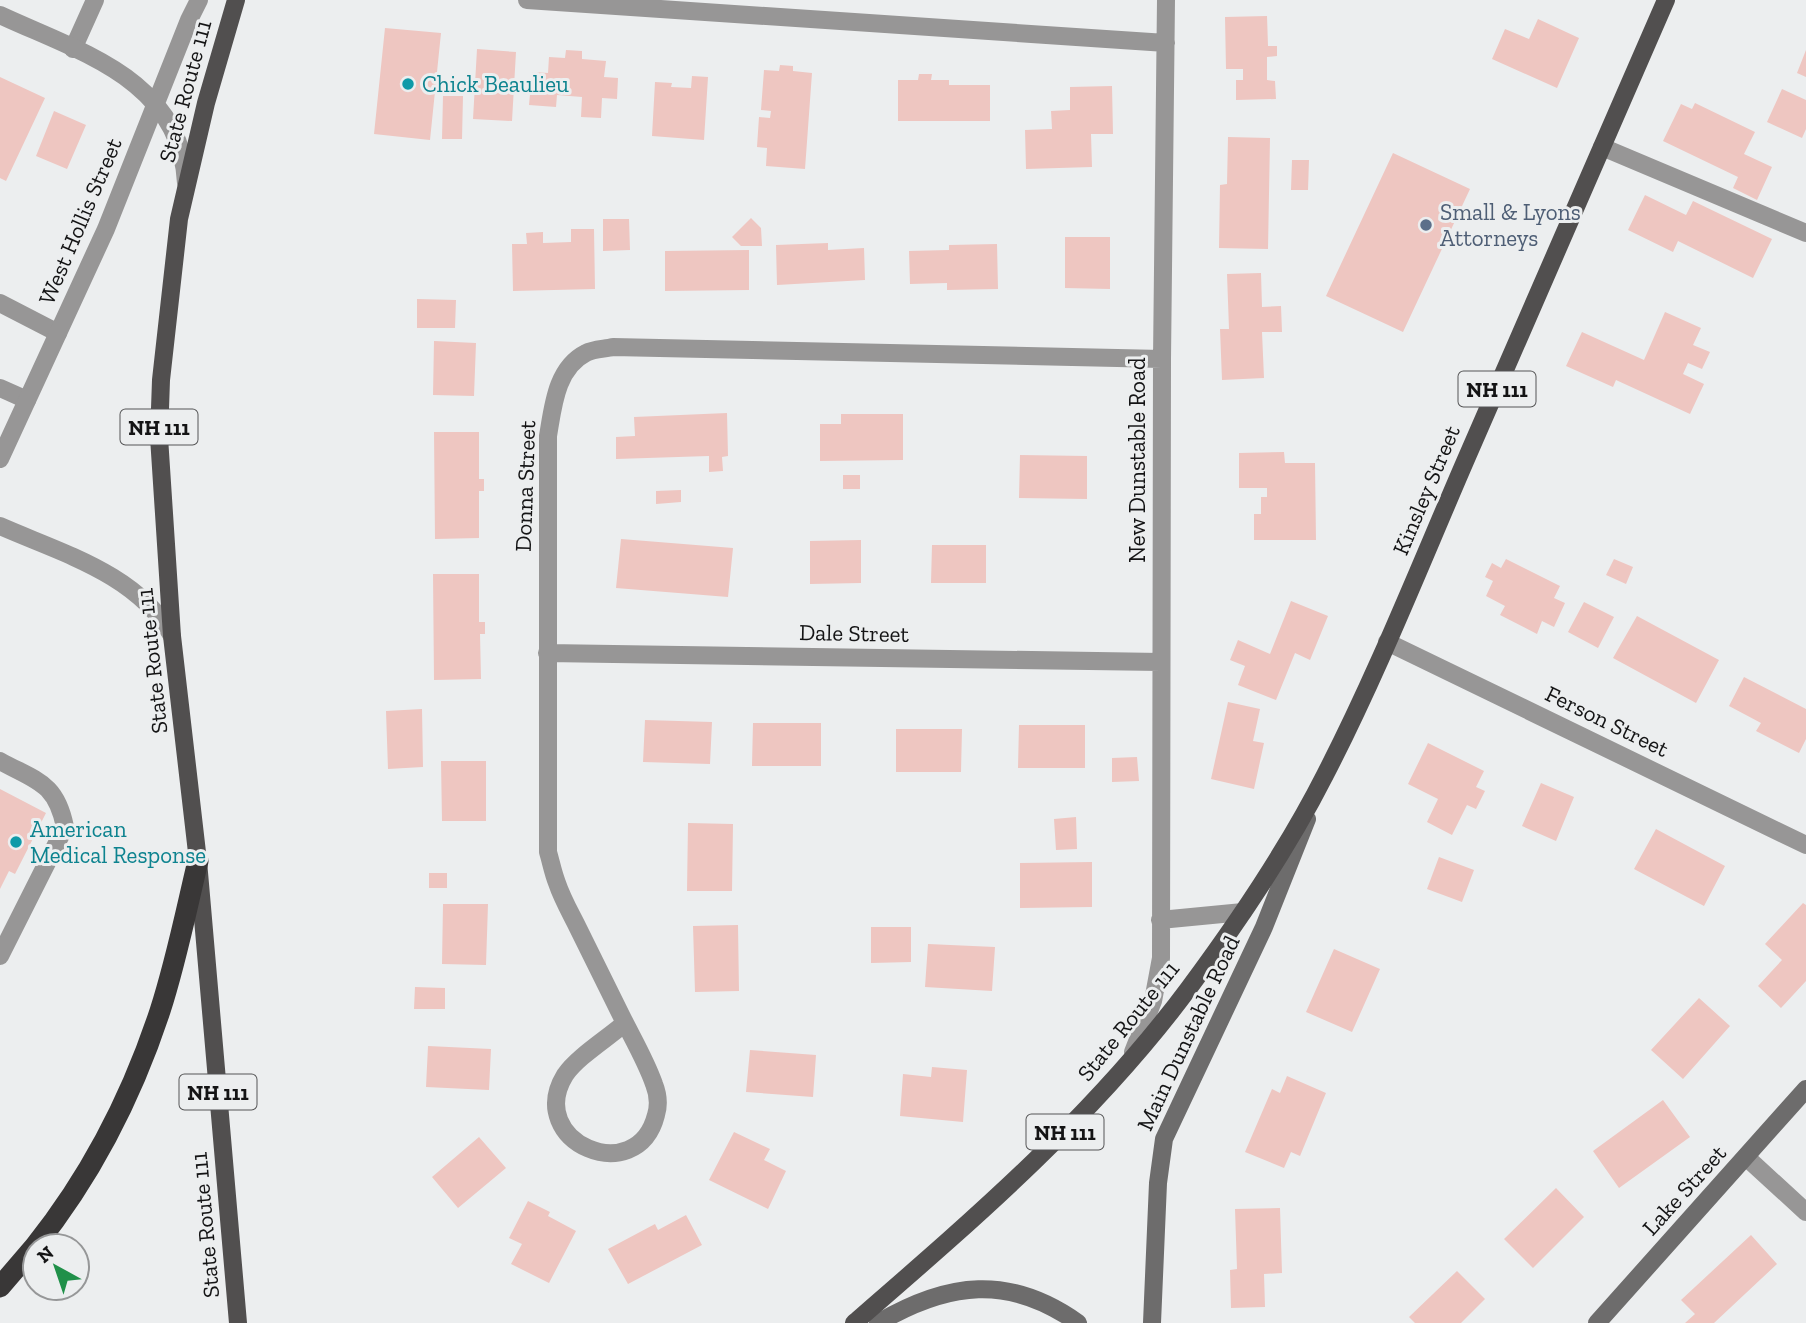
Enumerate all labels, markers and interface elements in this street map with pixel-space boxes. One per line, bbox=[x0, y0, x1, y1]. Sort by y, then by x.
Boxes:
street label: State Route 111 bbox=[153, 17, 217, 165]
place label: Chick Beaulieu bbox=[422, 70, 569, 98]
marker: Chick Beaulieu bbox=[400, 76, 416, 92]
street label: West Hollis Street bbox=[32, 133, 128, 309]
place label: Small & Lyons Attorneys bbox=[1440, 198, 1581, 252]
marker: Small & Lyons Attorneys bbox=[1418, 217, 1434, 233]
street label: New Dunstable Road bbox=[1123, 357, 1151, 563]
road number: NH 111 bbox=[1458, 372, 1536, 406]
road number: NH 111 bbox=[120, 410, 198, 444]
street label: Donna Street bbox=[509, 419, 541, 552]
street label: Kinsley Street bbox=[1386, 421, 1466, 559]
street label: State Route 111 bbox=[130, 587, 174, 735]
street label: Dale Street bbox=[799, 618, 910, 648]
street label: Ferson Street bbox=[1541, 679, 1674, 763]
place label: American Medical Response bbox=[30, 815, 206, 869]
marker: American Medical Response bbox=[8, 834, 24, 850]
street label: Main Dunstable Road bbox=[1131, 931, 1246, 1135]
street label: State Route 111 bbox=[1071, 955, 1185, 1087]
road number: NH 111 bbox=[180, 1074, 256, 1110]
road number: NH 111 bbox=[1026, 1114, 1104, 1150]
street label: Lake Street bbox=[1636, 1139, 1732, 1241]
street label: State Route 111 bbox=[185, 1151, 225, 1299]
north arrow bbox=[21, 1232, 91, 1302]
text: N bbox=[32, 1241, 58, 1268]

